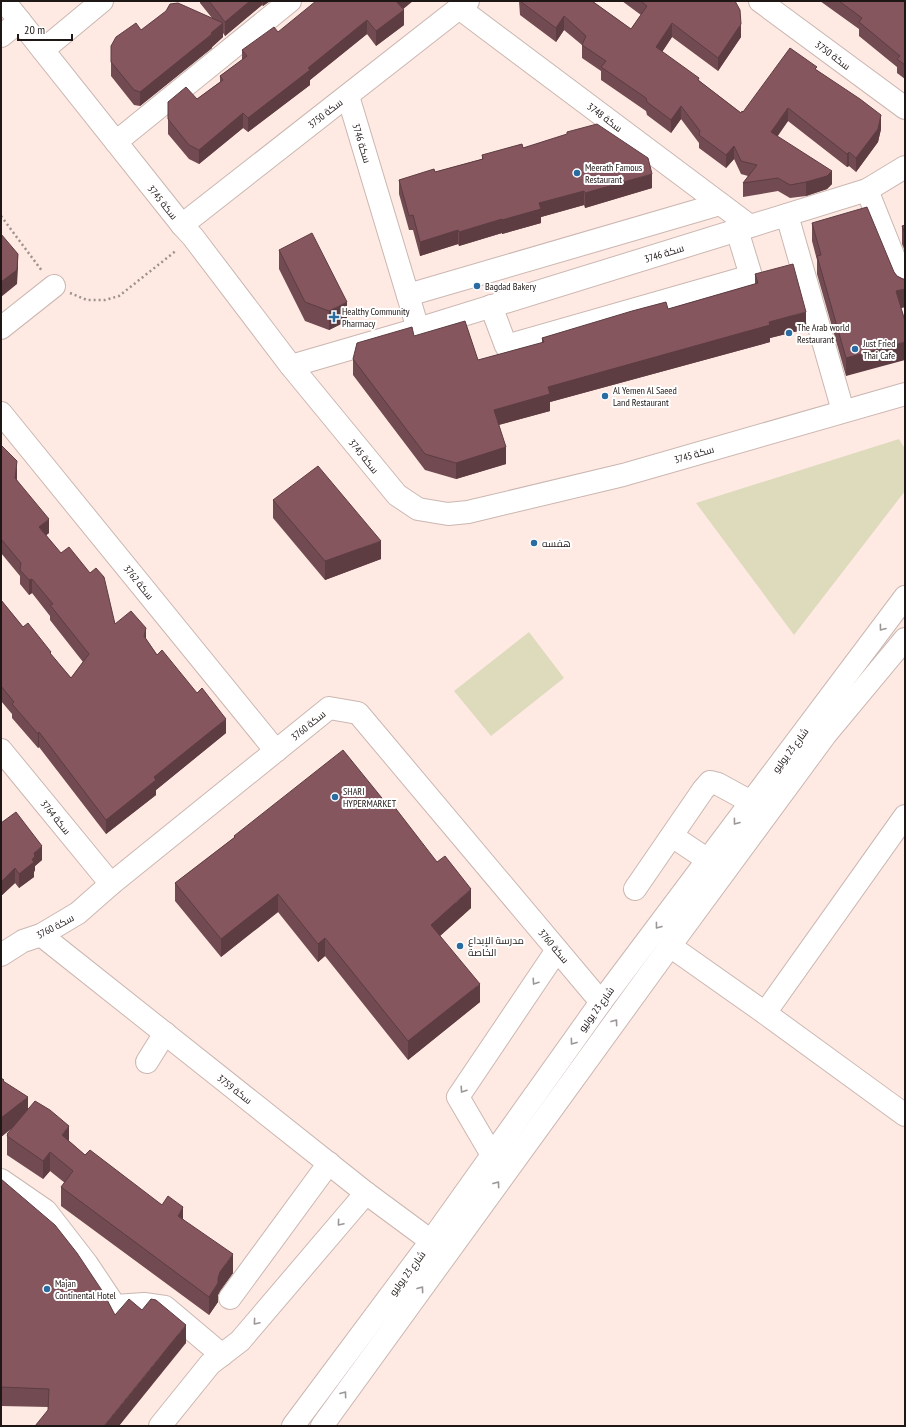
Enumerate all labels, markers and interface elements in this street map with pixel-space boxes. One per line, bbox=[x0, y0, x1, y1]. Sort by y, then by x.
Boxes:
scale bar bbox=[18, 16, 72, 42]
text: 20 m bbox=[24, 22, 45, 37]
street label: سكة 3750 bbox=[813, 38, 853, 73]
street label: سكة 3750 bbox=[305, 96, 345, 131]
street label: سكة 3748 bbox=[585, 100, 625, 135]
street label: سكة 3746 bbox=[349, 122, 374, 165]
place label: Meerath Famous Restaurant bbox=[585, 161, 643, 186]
marker: Meerath Famous Restaurant bbox=[572, 168, 582, 178]
street label: سكة 3745 bbox=[145, 182, 180, 222]
street label: سكة 3746 bbox=[643, 241, 686, 266]
place label: Bagdad Bakery bbox=[485, 280, 536, 293]
marker: Bagdad Bakery bbox=[472, 281, 482, 291]
place label: Healthy Community Pharmacy bbox=[342, 305, 410, 330]
marker: Healthy Community Pharmacy bbox=[329, 312, 339, 322]
place label: The Arab world Restaurant bbox=[797, 321, 849, 346]
marker: The Arab world Restaurant bbox=[784, 328, 794, 338]
place label: Just Fried Thai Cafe bbox=[862, 337, 896, 362]
marker: Just Fried Thai Cafe bbox=[850, 344, 860, 354]
place label: Al Yemen Al Saeed Land Restaurant bbox=[613, 384, 677, 409]
marker: Al Yemen Al Saeed Land Restaurant bbox=[600, 391, 610, 401]
street label: سكة 3745 bbox=[346, 436, 381, 476]
street label: سكة 3745 bbox=[673, 443, 716, 466]
place label: هفسه bbox=[542, 537, 571, 550]
marker: هفسه bbox=[529, 538, 539, 548]
street label: سكة 3762 bbox=[121, 562, 156, 602]
one-way arrow bbox=[879, 624, 886, 631]
street label: سكة 3760 bbox=[288, 708, 328, 743]
street label: شارع 23 يوليو bbox=[769, 725, 811, 775]
place label: SHARI HYPERMARKET bbox=[343, 785, 397, 810]
marker: SHARI HYPERMARKET bbox=[330, 792, 340, 802]
street label: سكة 3764 bbox=[38, 797, 73, 837]
one-way arrow bbox=[734, 817, 741, 824]
street label: سكة 3760 bbox=[34, 911, 76, 942]
one-way arrow bbox=[656, 921, 663, 928]
street label: سكة 3760 bbox=[536, 927, 572, 966]
place label: مدرسة الإبداع الخاصة bbox=[468, 934, 524, 959]
marker: مدرسة الإبداع الخاصة bbox=[455, 941, 465, 951]
one-way arrow bbox=[532, 978, 540, 985]
street label: شارع 23 يوليو bbox=[576, 984, 617, 1034]
one-way arrow bbox=[610, 1019, 618, 1026]
one-way arrow bbox=[571, 1037, 578, 1044]
street label: سكة 3759 bbox=[215, 1072, 255, 1107]
one-way arrow bbox=[460, 1086, 468, 1093]
one-way arrow bbox=[492, 1181, 500, 1188]
one-way arrow bbox=[338, 1218, 345, 1225]
street label: شارع 23 يوليو bbox=[386, 1248, 428, 1298]
place label: Majan Continental Hotel bbox=[55, 1277, 117, 1302]
marker: Majan Continental Hotel bbox=[42, 1284, 52, 1294]
one-way arrow bbox=[416, 1287, 423, 1294]
one-way arrow bbox=[254, 1317, 261, 1324]
one-way arrow bbox=[340, 1392, 347, 1399]

